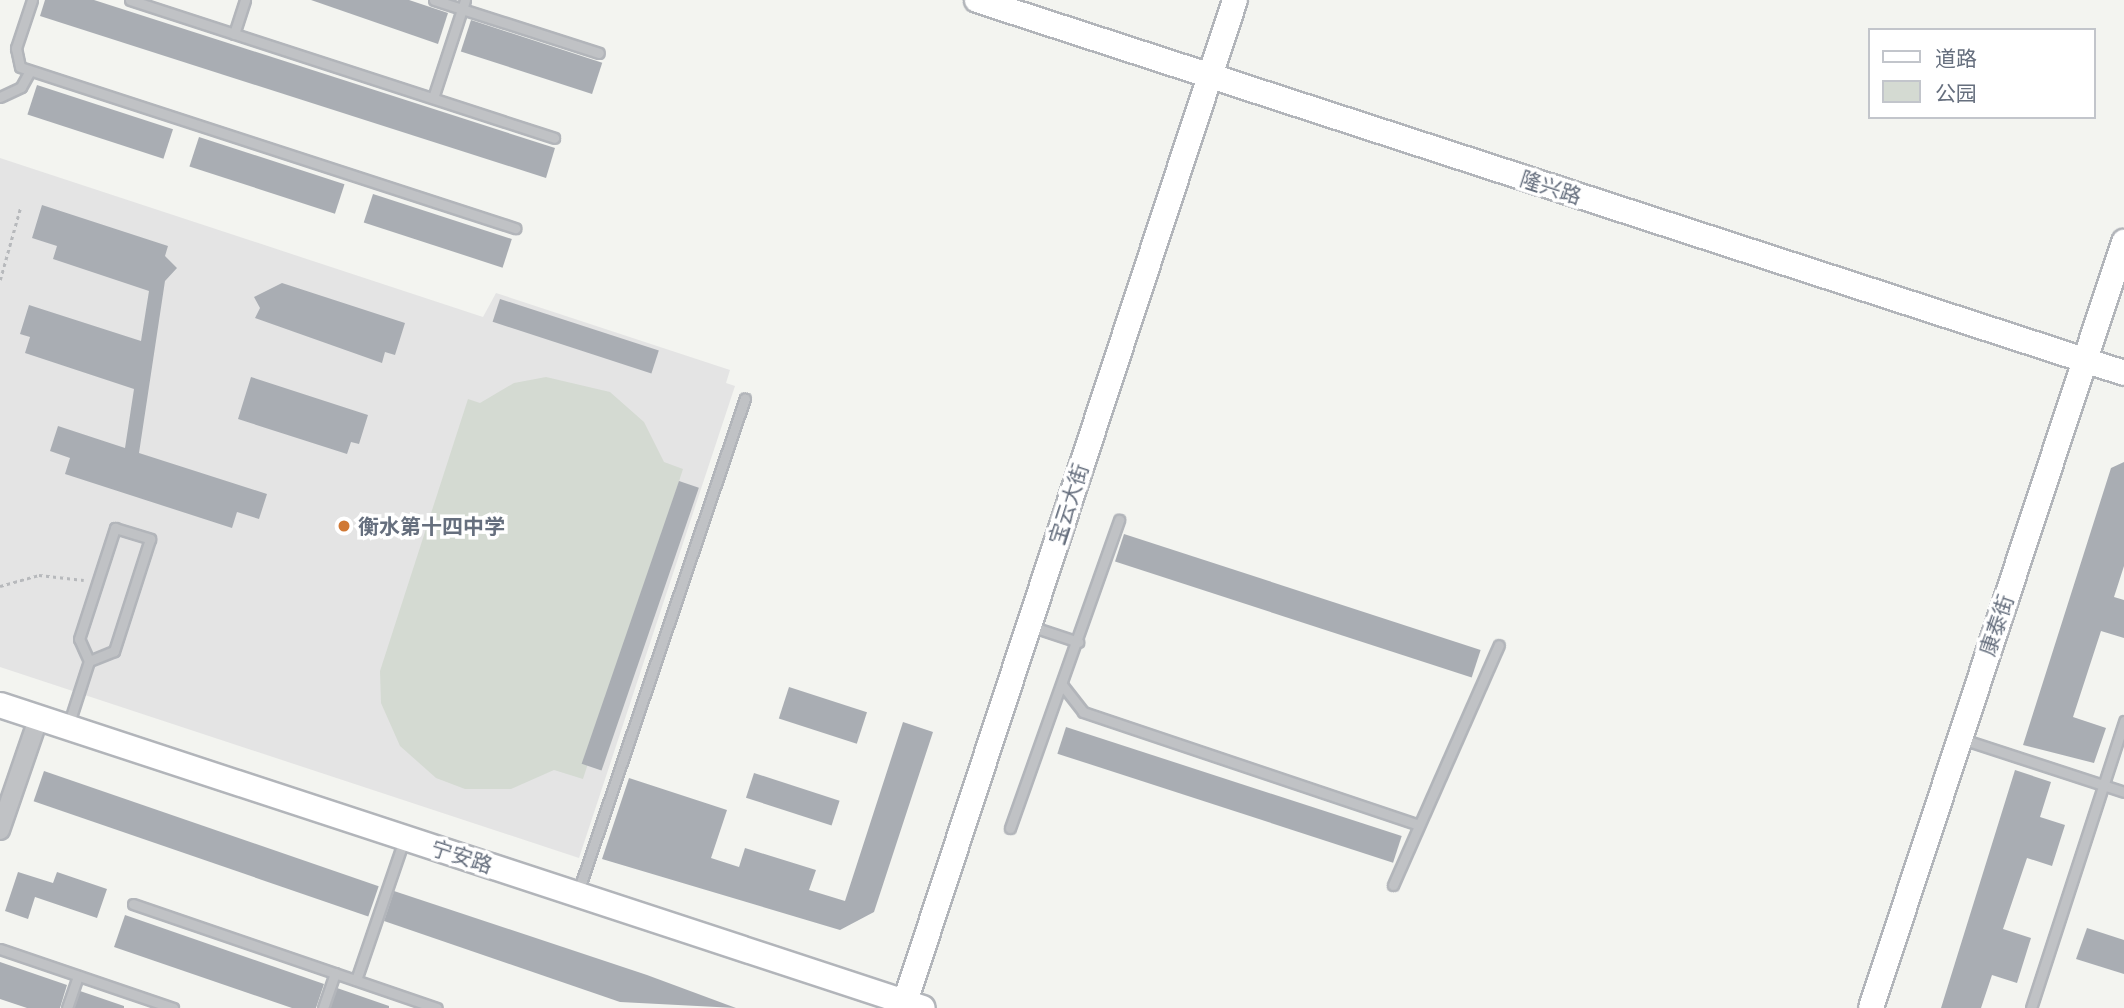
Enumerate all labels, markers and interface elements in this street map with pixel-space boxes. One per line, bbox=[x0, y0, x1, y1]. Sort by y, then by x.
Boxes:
legend bbox=[1868, 28, 2096, 119]
text: 道路 bbox=[1935, 45, 1977, 71]
text: 公园 bbox=[1935, 80, 1977, 106]
street label: 隆兴路 bbox=[1517, 165, 1585, 209]
street label: 宝云大街 bbox=[1043, 460, 1093, 548]
place label: 衡水第十四中学 bbox=[358, 513, 505, 539]
marker: 衡水第十四中学 bbox=[336, 518, 352, 534]
street label: 康泰街 bbox=[1974, 591, 2018, 659]
street label: 宁安路 bbox=[428, 834, 496, 878]

